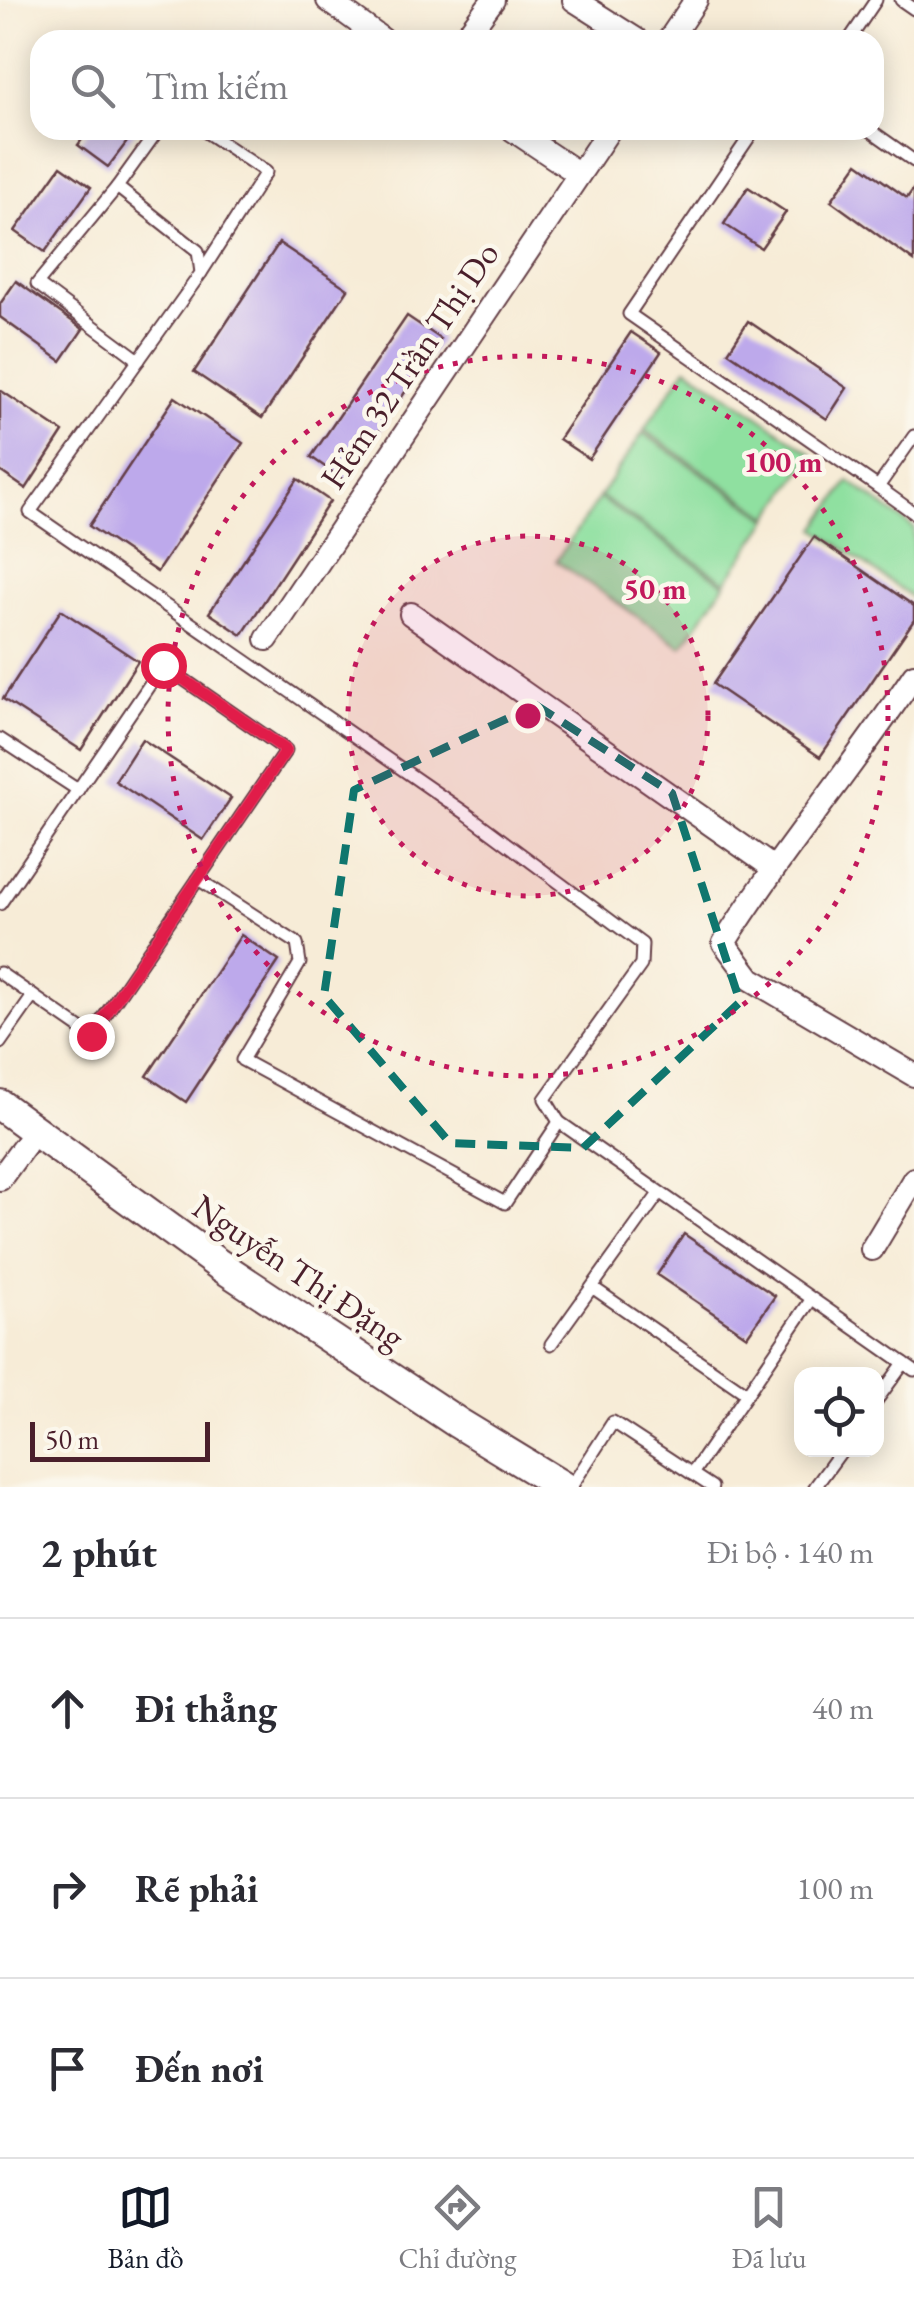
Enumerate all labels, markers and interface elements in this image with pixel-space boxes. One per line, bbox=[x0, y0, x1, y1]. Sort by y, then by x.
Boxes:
search box bbox=[30, 30, 884, 140]
icon: search bbox=[65, 58, 120, 113]
text: Tìm kiếm bbox=[145, 61, 288, 110]
street label: Hẻm 32 Trần Thị Do bbox=[310, 233, 508, 497]
text: 100 m bbox=[744, 442, 822, 481]
text: 50 m bbox=[623, 569, 687, 608]
route start bbox=[141, 643, 187, 689]
centre of rings bbox=[510, 698, 546, 734]
route end bbox=[69, 1014, 115, 1060]
street label: Nguyễn Thị Đặng bbox=[184, 1184, 414, 1359]
map controls bbox=[794, 1367, 884, 1457]
button: locate bbox=[794, 1367, 884, 1457]
scale bar bbox=[30, 1417, 210, 1462]
text: 50 m bbox=[45, 1421, 99, 1457]
text: 2 phút bbox=[40, 1525, 157, 1580]
text: Đi bộ · 140 m bbox=[707, 1531, 874, 1573]
icon: ahead bbox=[40, 1681, 95, 1736]
text: Đi thẳng bbox=[135, 1684, 277, 1733]
text: 40 m bbox=[812, 1687, 874, 1729]
icon: right bbox=[40, 1861, 95, 1916]
text: Rẽ phải bbox=[135, 1864, 258, 1913]
text: 100 m bbox=[797, 1867, 874, 1909]
icon: arrive bbox=[40, 2041, 95, 2096]
text: Đến nơi bbox=[135, 2044, 264, 2093]
tab: Bản đồ bbox=[108, 2180, 184, 2276]
tab: Chỉ đường bbox=[399, 2180, 516, 2276]
tab: Đã lưu bbox=[731, 2180, 806, 2276]

